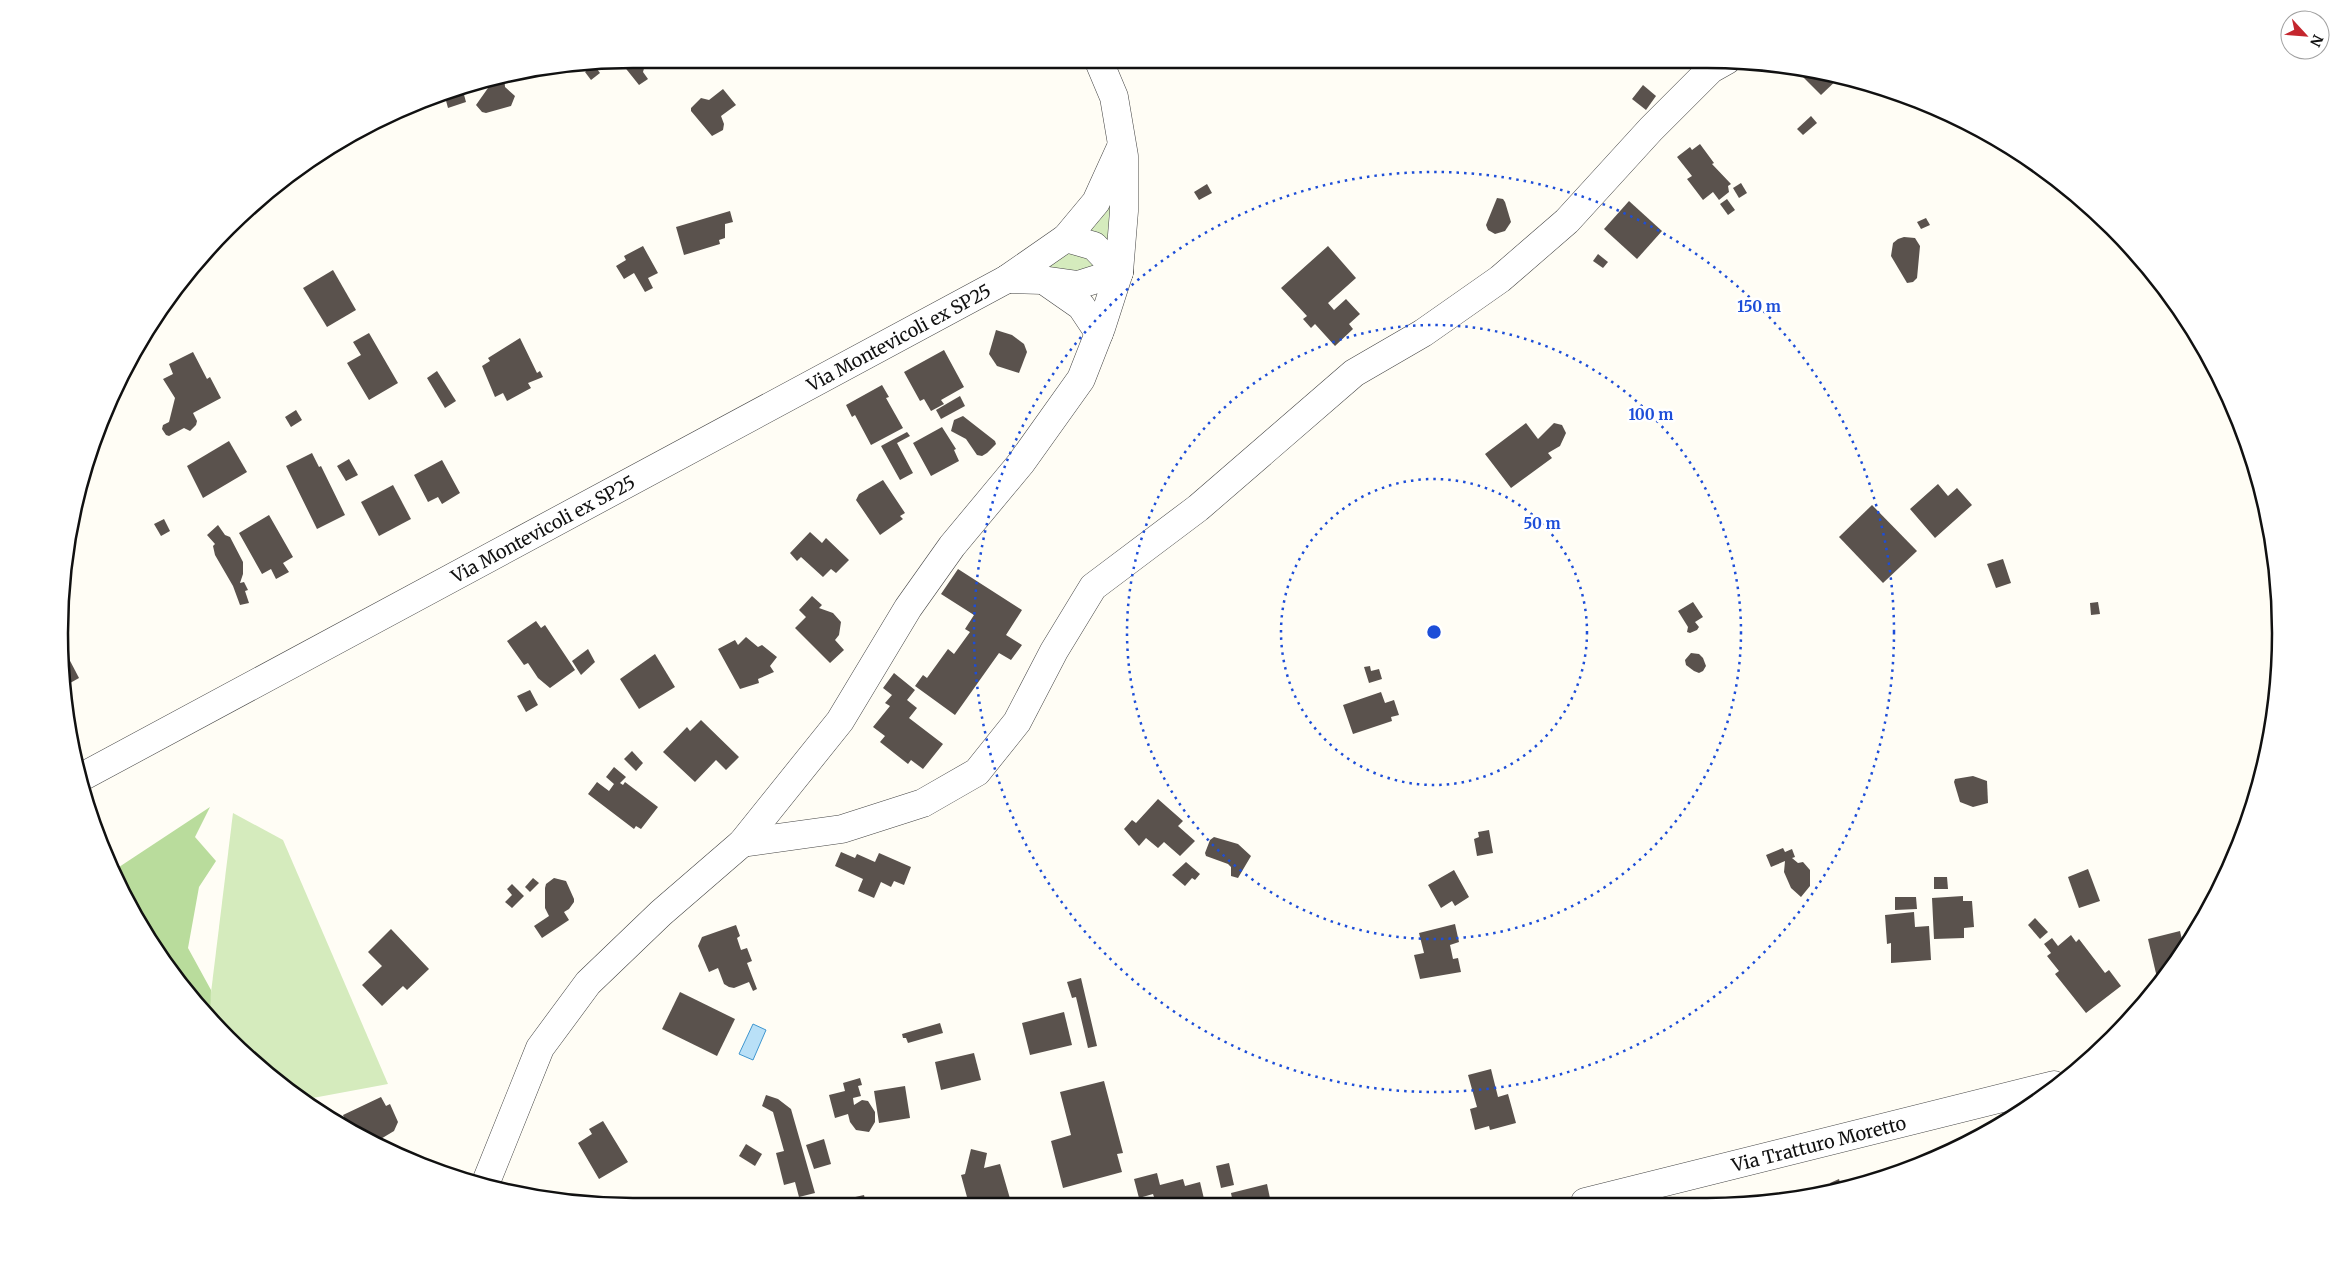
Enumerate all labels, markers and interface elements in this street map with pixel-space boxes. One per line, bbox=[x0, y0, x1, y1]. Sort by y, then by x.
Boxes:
north arrow bbox=[2280, 10, 2330, 60]
text: N bbox=[2306, 32, 2327, 50]
street label: Via Montevicoli ex SP25 bbox=[802, 278, 995, 397]
text: 150 m bbox=[1737, 297, 1781, 316]
text: 100 m bbox=[1629, 405, 1673, 424]
street label: Via Montevicoli ex SP25 bbox=[446, 470, 639, 588]
text: 50 m bbox=[1523, 514, 1561, 533]
centre of rings bbox=[1425, 623, 1443, 641]
street label: Via Tratturo Moretto bbox=[1728, 1111, 1908, 1177]

